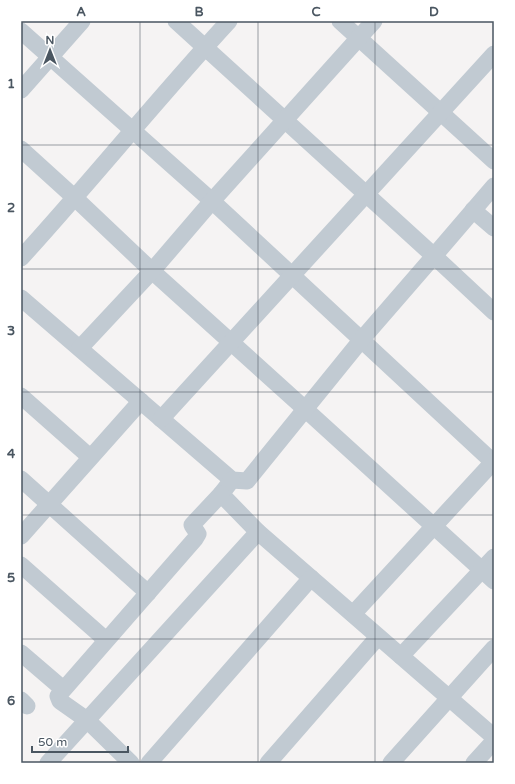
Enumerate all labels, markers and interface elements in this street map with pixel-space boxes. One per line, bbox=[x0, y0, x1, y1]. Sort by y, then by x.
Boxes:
text: A bbox=[76, 4, 86, 20]
text: B bbox=[194, 4, 204, 20]
text: C bbox=[311, 4, 321, 20]
text: D bbox=[429, 4, 439, 20]
north arrow bbox=[30, 30, 70, 70]
text: N bbox=[46, 34, 54, 47]
text: 1 bbox=[7, 76, 15, 92]
text: 2 bbox=[7, 200, 15, 216]
text: 3 bbox=[7, 323, 15, 339]
text: 4 bbox=[7, 446, 16, 462]
text: 5 bbox=[7, 570, 15, 586]
text: 6 bbox=[7, 693, 15, 709]
scale bar bbox=[32, 728, 128, 754]
text: 50 m bbox=[38, 735, 67, 749]

